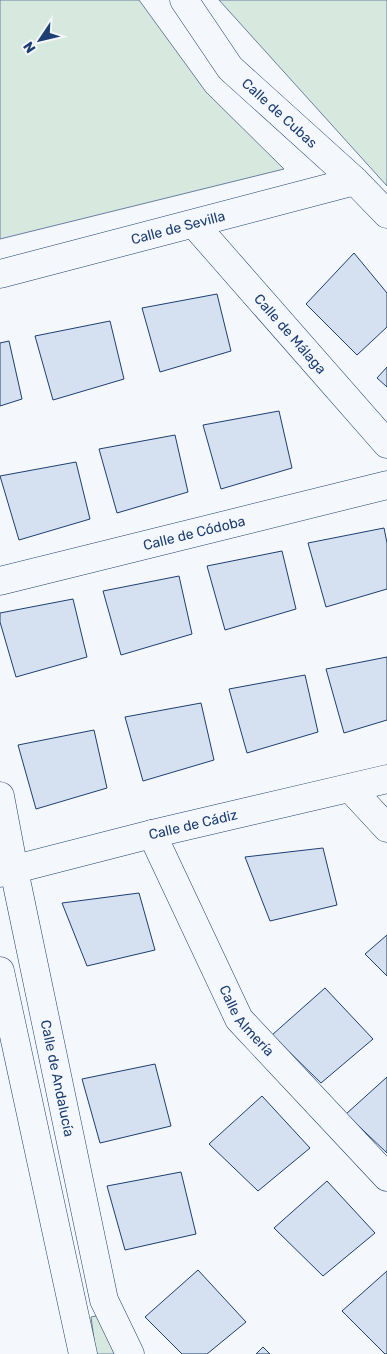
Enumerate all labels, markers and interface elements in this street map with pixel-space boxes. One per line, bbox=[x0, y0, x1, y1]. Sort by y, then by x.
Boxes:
north arrow bbox=[15, 15, 65, 65]
text: N bbox=[20, 38, 40, 56]
street label: Calle de Cubas bbox=[238, 75, 321, 152]
street label: Calle de Sevilla bbox=[129, 207, 227, 248]
street label: Calle de Málaga bbox=[250, 291, 330, 378]
street label: Calle de Códoba bbox=[141, 512, 247, 554]
street label: Calle de Cádiz bbox=[147, 806, 239, 844]
street label: Calle Almería bbox=[215, 982, 277, 1060]
street label: Calle de Andalucía bbox=[37, 1018, 78, 1138]

